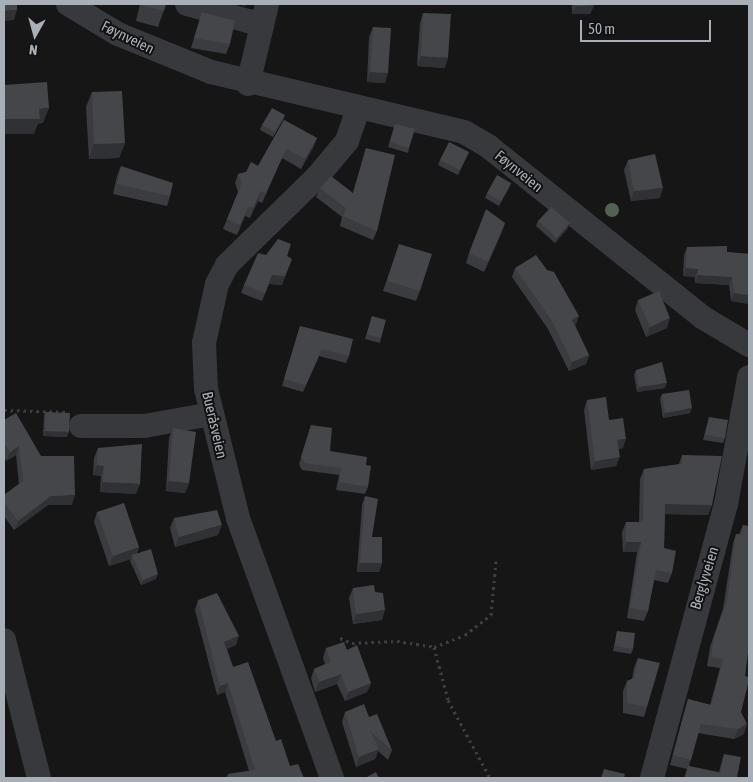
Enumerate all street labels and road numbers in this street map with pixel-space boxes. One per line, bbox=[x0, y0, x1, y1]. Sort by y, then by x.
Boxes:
street label: Føynveien bbox=[99, 17, 157, 57]
street label: Føynveien bbox=[491, 146, 547, 196]
street label: Bueråsveien bbox=[199, 390, 231, 460]
street label: Berglyveien bbox=[686, 544, 722, 612]

